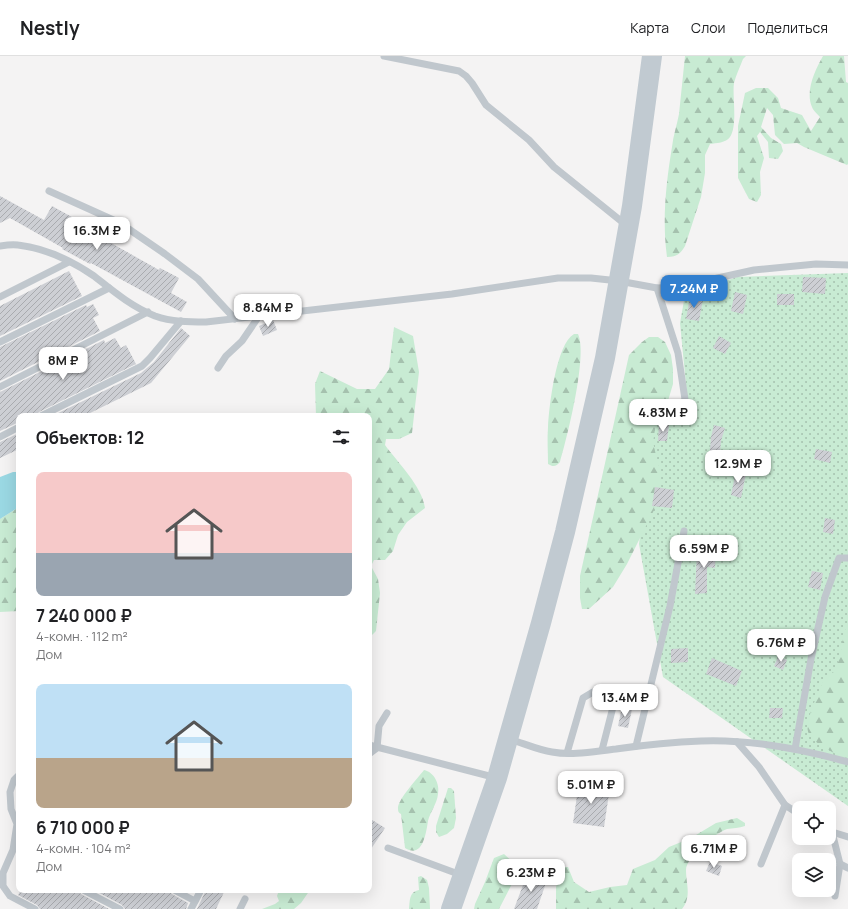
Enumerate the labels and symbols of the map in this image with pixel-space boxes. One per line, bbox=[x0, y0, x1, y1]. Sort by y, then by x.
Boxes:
pin: 16.3M ₽ bbox=[60, 217, 134, 251]
pin: 7.24M ₽ bbox=[657, 275, 731, 309]
pin: 8.84M ₽ bbox=[231, 294, 305, 328]
pin: 8M ₽ bbox=[39, 347, 87, 381]
pin: 4.83M ₽ bbox=[626, 399, 700, 433]
pin: 12.9M ₽ bbox=[701, 450, 775, 484]
pin: 6.59M ₽ bbox=[667, 535, 741, 569]
pin: 6.76M ₽ bbox=[744, 629, 818, 663]
pin: 13.4M ₽ bbox=[588, 684, 662, 718]
pin: 5.01M ₽ bbox=[554, 771, 628, 805]
pin: 6.71M ₽ bbox=[677, 835, 751, 869]
pin: 6.23M ₽ bbox=[494, 859, 568, 893]

